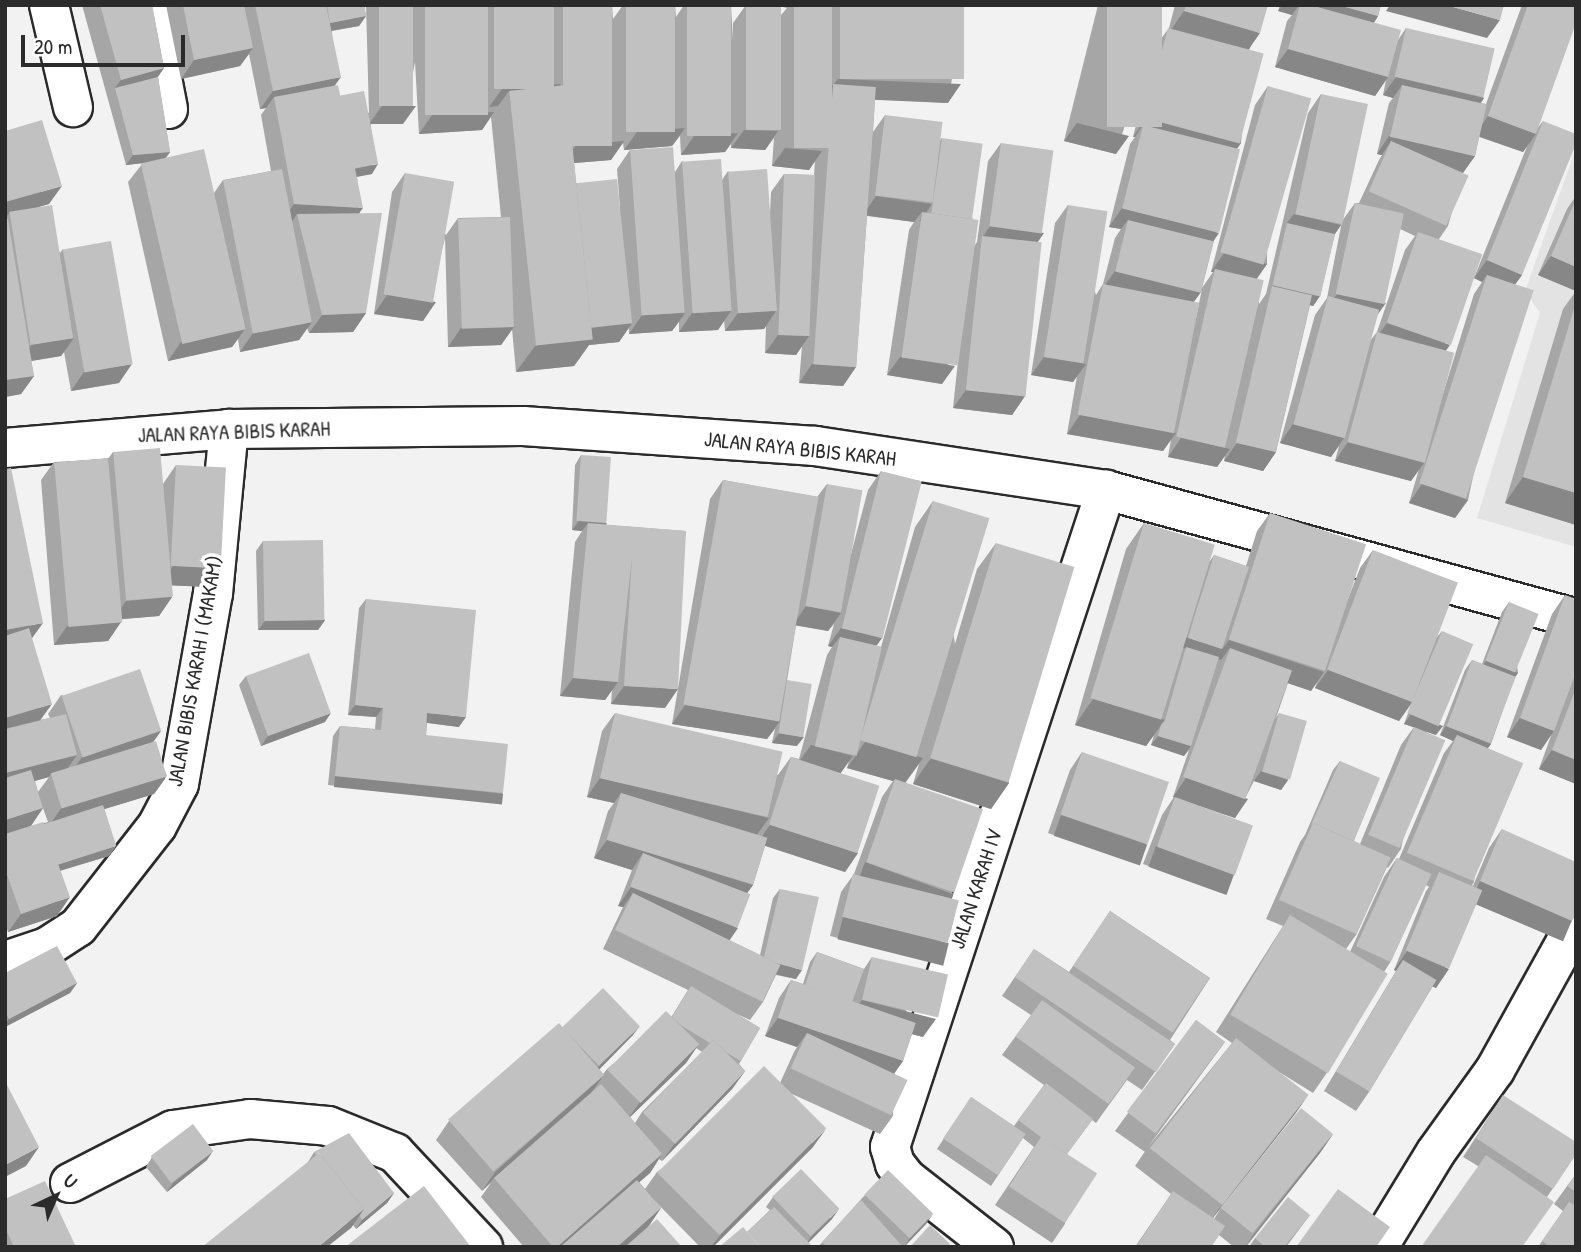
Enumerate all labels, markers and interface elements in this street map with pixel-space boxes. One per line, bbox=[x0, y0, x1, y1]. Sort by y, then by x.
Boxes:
scale bar bbox=[24, 21, 189, 65]
text: 20 m bbox=[34, 32, 72, 61]
street label: JALAN RAYA BIBIS KARAH bbox=[137, 416, 331, 448]
street label: JALAN RAYA BIBIS KARAH bbox=[703, 426, 897, 472]
street label: JALAN BIBIS KARAH I (MAKAM) bbox=[162, 553, 228, 789]
street label: JALAN KARAH IV bbox=[945, 826, 1007, 952]
north arrow bbox=[21, 1161, 91, 1231]
text: U bbox=[58, 1168, 83, 1194]

